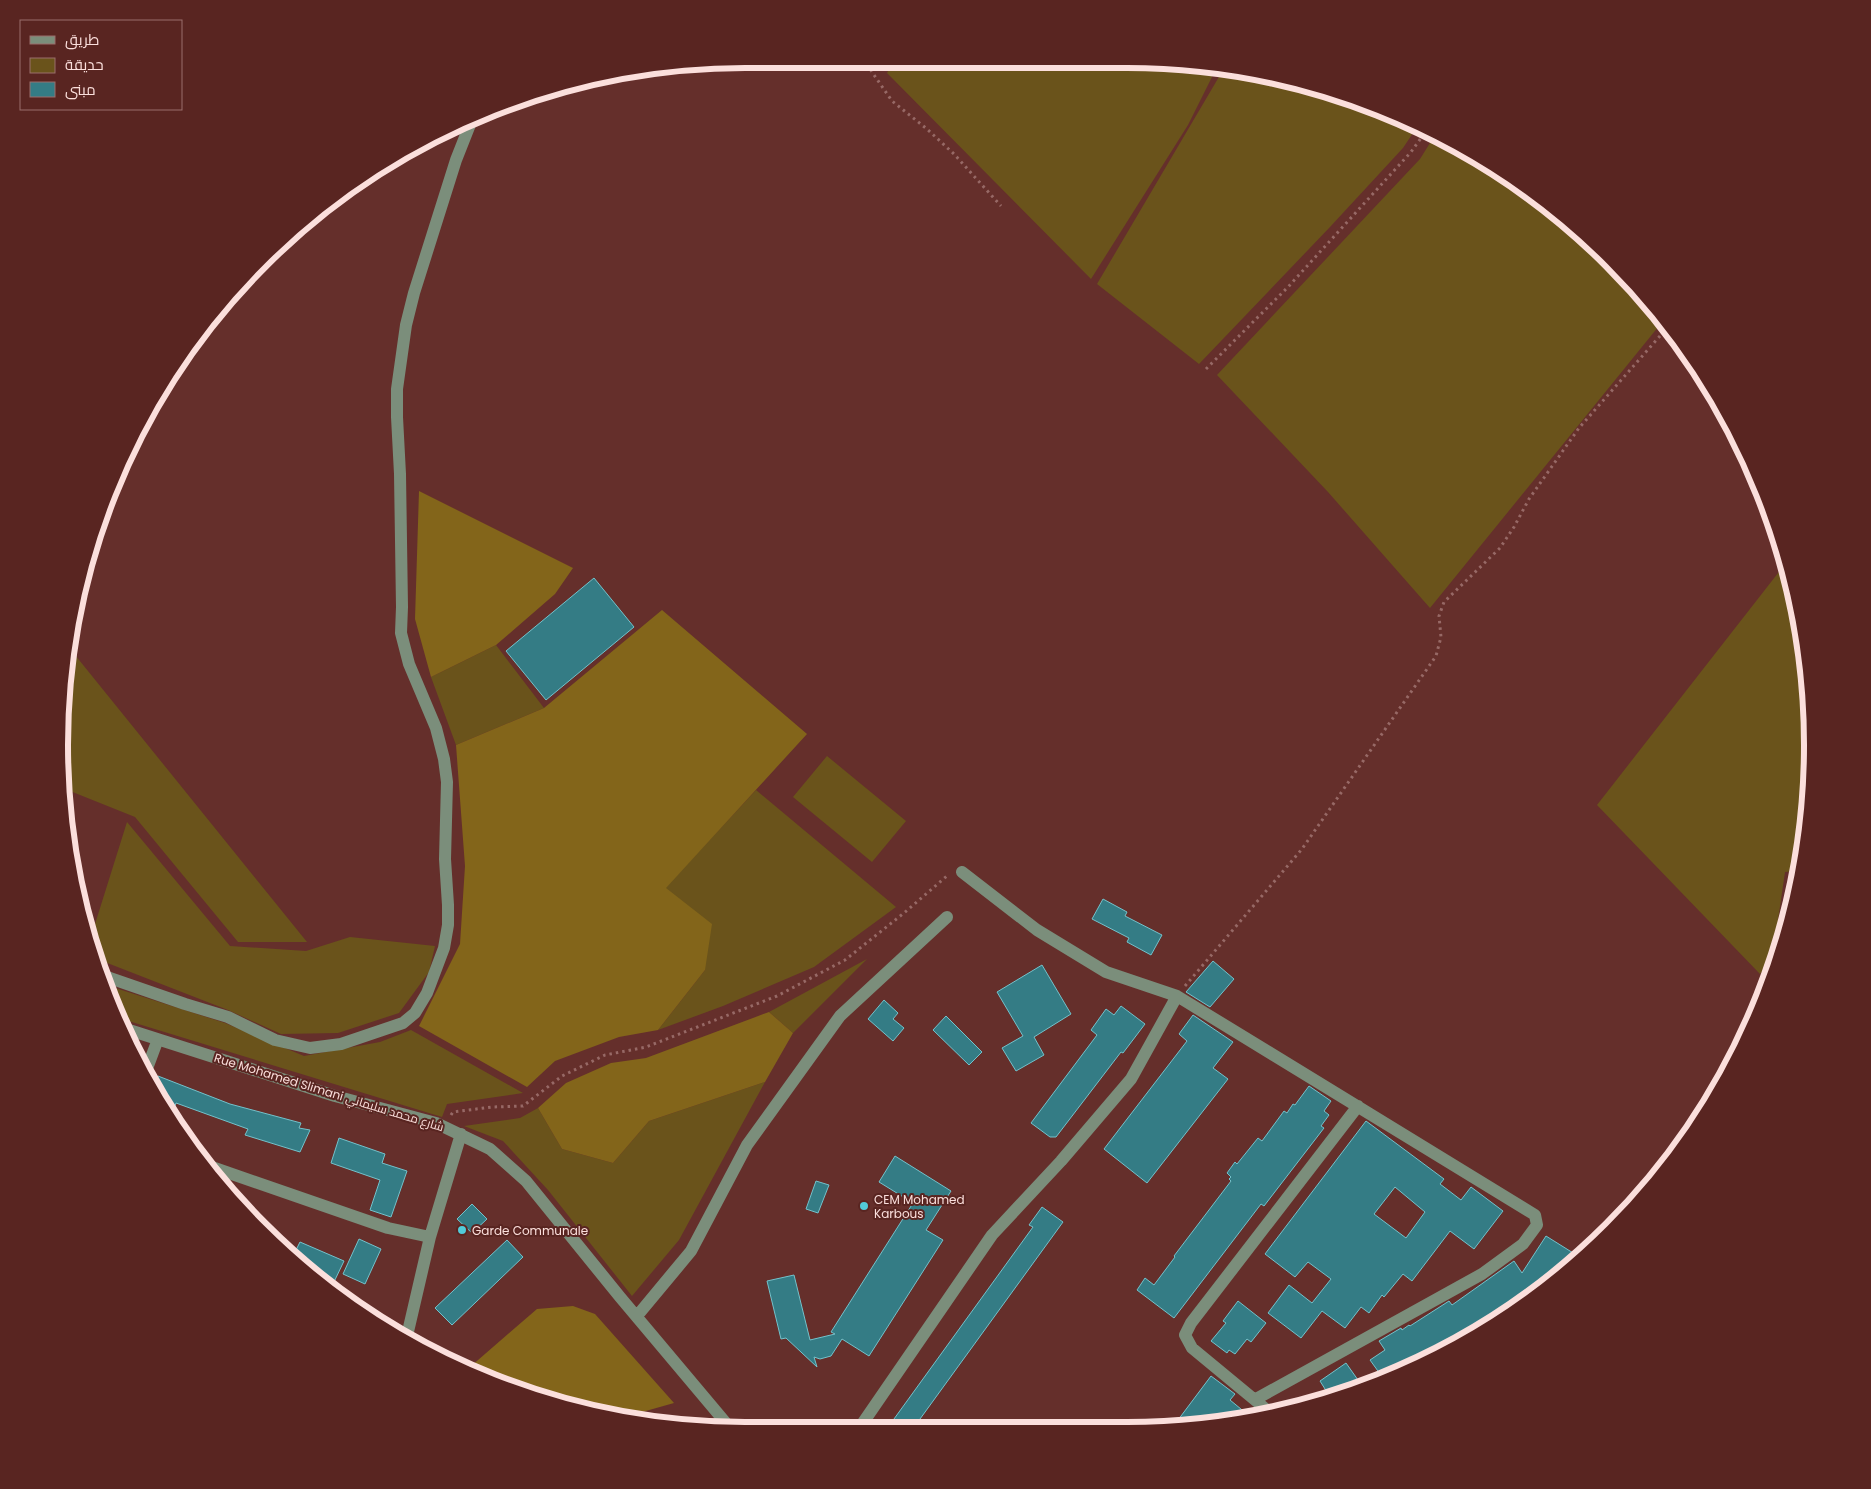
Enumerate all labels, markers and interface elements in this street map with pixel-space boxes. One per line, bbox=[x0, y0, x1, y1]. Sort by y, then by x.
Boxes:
legend bbox=[20, 20, 182, 110]
text: طريق bbox=[65, 29, 99, 50]
text: حديقة bbox=[65, 54, 104, 75]
text: مبنى bbox=[65, 79, 96, 100]
street label: Rue Mohamed Slimani شارع محمد سليماني bbox=[211, 1049, 446, 1137]
place label: CEM Mohamed Karbous bbox=[874, 1191, 965, 1222]
marker: CEM Mohamed Karbous bbox=[858, 1200, 870, 1212]
place label: Garde Communale bbox=[472, 1222, 588, 1239]
marker: Garde Communale bbox=[456, 1224, 468, 1236]

